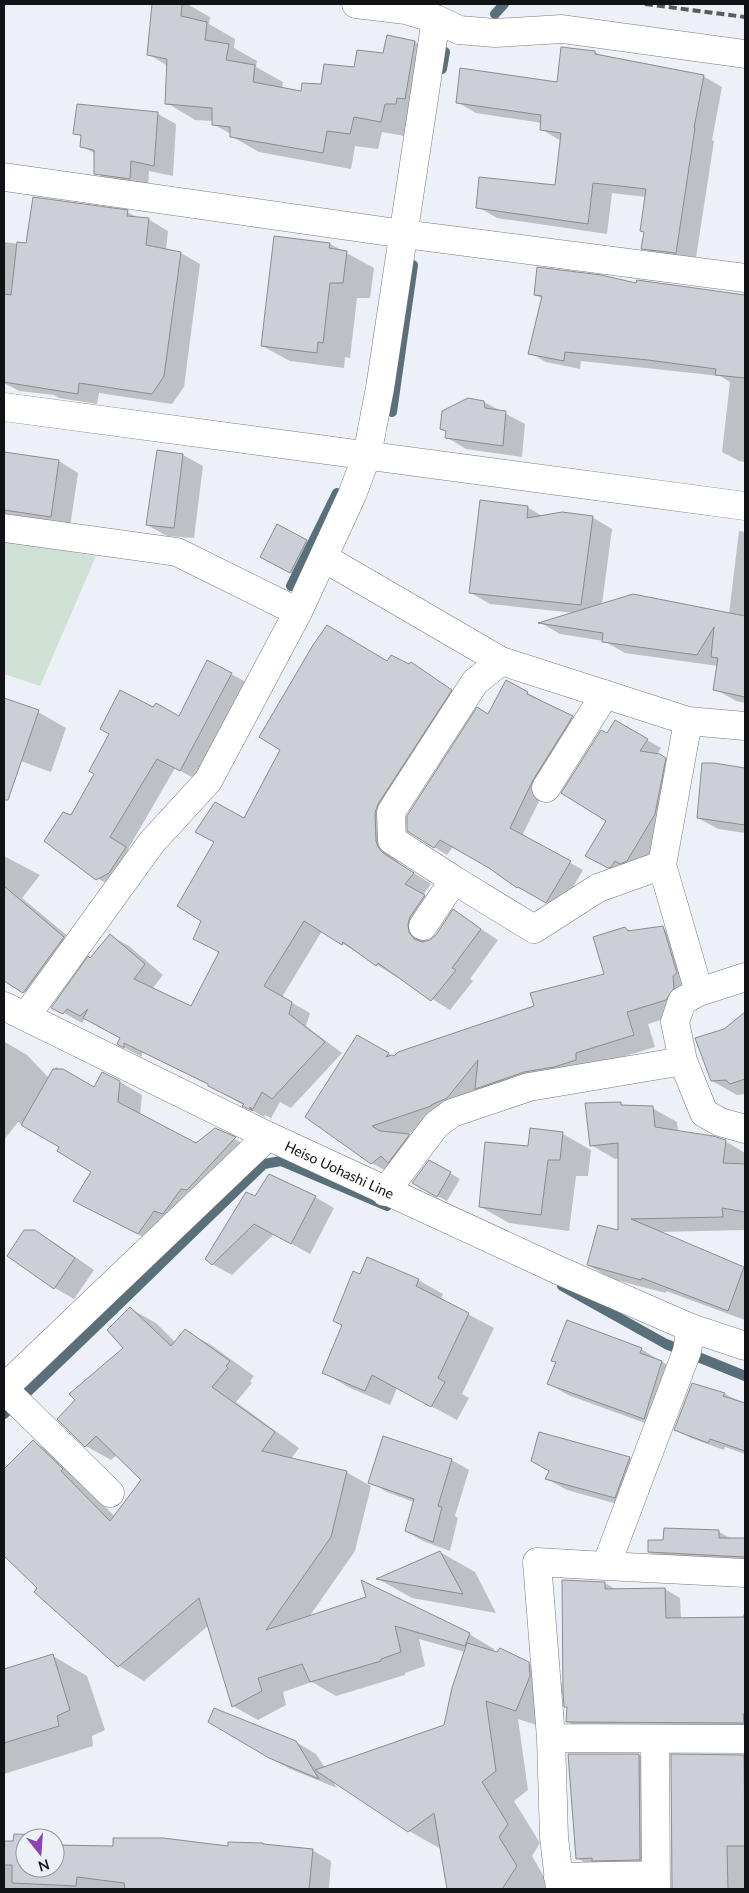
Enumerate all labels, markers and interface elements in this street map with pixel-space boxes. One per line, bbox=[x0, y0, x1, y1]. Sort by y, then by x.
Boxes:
street label: Heiso Uohashi Line bbox=[282, 1137, 397, 1202]
north arrow bbox=[15, 1828, 65, 1878]
text: N bbox=[36, 1856, 52, 1876]

